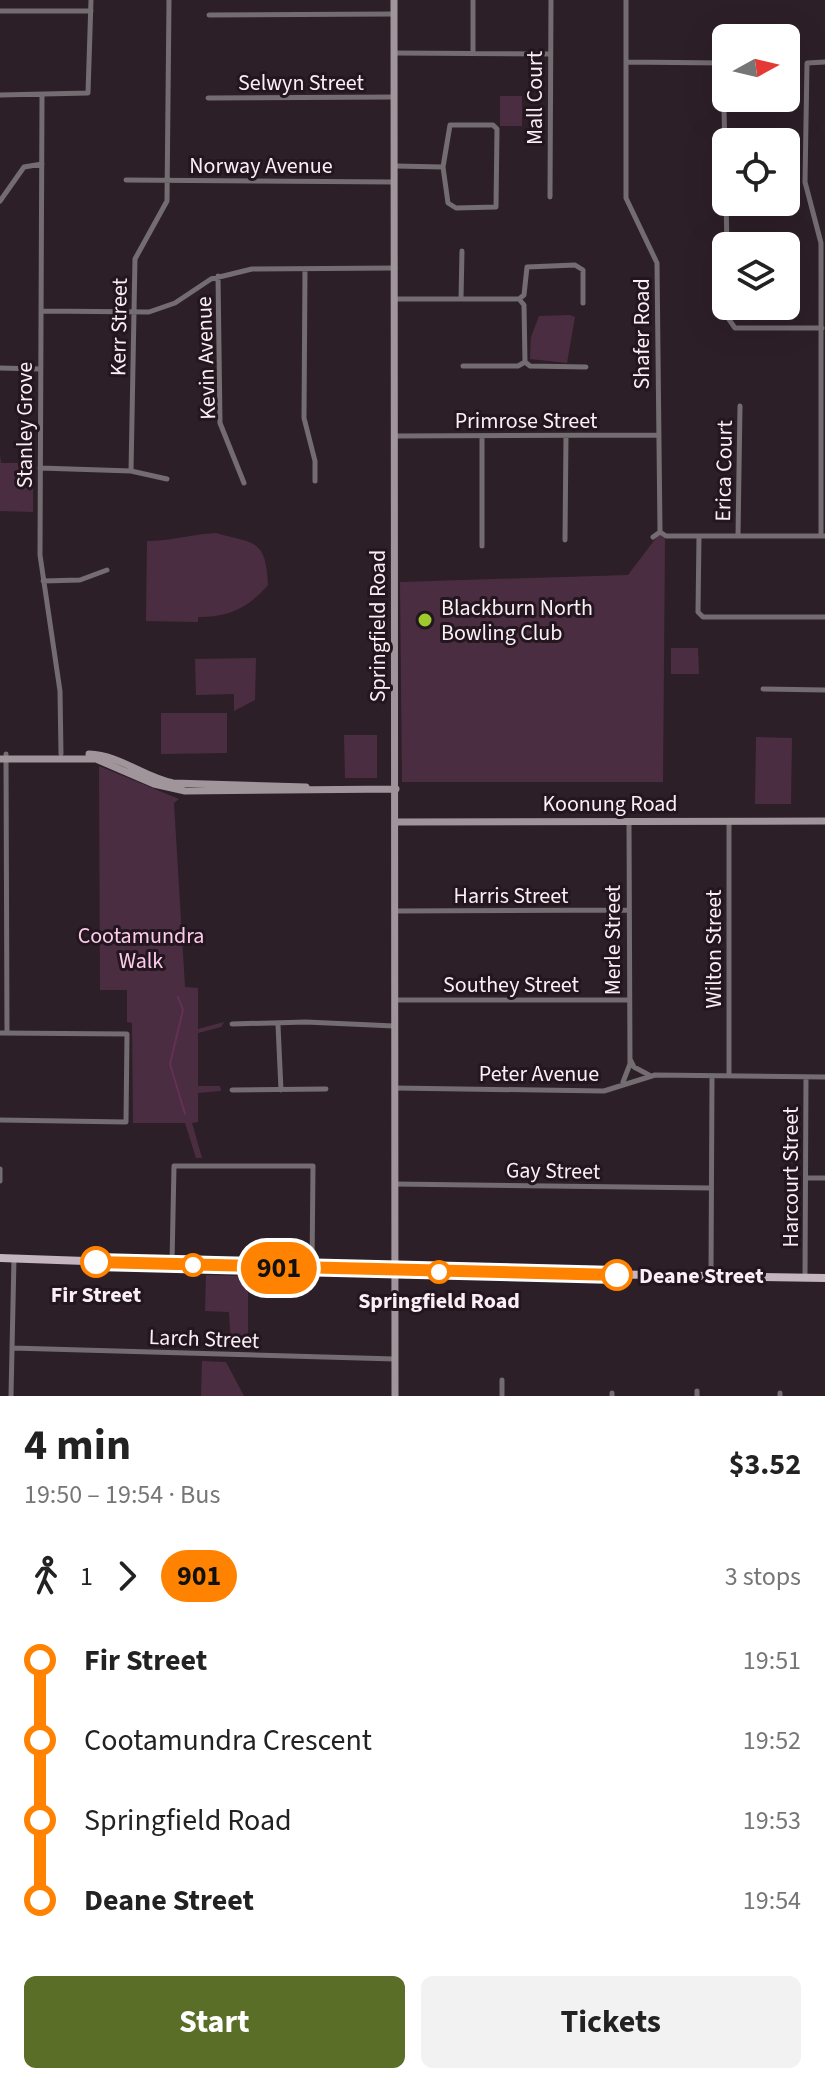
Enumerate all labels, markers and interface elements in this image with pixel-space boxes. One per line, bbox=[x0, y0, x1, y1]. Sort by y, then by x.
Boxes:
north arrow bbox=[712, 24, 800, 112]
map controls bbox=[712, 24, 800, 320]
street label: Mall Court bbox=[519, 50, 551, 145]
street label: Selwyn Street bbox=[238, 67, 365, 99]
button: locate bbox=[712, 128, 800, 216]
street label: Norway Avenue bbox=[189, 150, 333, 182]
button: layers bbox=[712, 232, 800, 320]
street label: Kerr Street bbox=[102, 277, 136, 376]
street label: Shafer Road bbox=[626, 278, 658, 390]
street label: Kevin Avenue bbox=[188, 296, 224, 420]
street label: Stanley Grove bbox=[9, 362, 41, 488]
street label: Primrose Street bbox=[455, 405, 598, 437]
street label: Erica Court bbox=[707, 419, 741, 522]
street label: Springfield Road bbox=[362, 550, 394, 702]
place label: Blackburn North Bowling Club bbox=[441, 592, 593, 649]
marker: Blackburn North Bowling Club bbox=[416, 611, 434, 629]
street label: Koonung Road bbox=[542, 788, 678, 820]
street label: Harris Street bbox=[454, 880, 569, 912]
street label: Merle Street bbox=[597, 884, 629, 995]
street label: Wilton Street bbox=[698, 889, 730, 1008]
park label: Cootamundra Walk bbox=[78, 920, 204, 977]
street label: Southey Street bbox=[443, 969, 579, 1001]
street label: Peter Avenue bbox=[479, 1058, 599, 1090]
street label: Harcourt Street bbox=[775, 1106, 807, 1247]
street label: Gay Street bbox=[505, 1154, 601, 1188]
line badge: 901 bbox=[233, 1242, 325, 1294]
marker: Fir Street bbox=[81, 1247, 111, 1277]
text: 901 bbox=[257, 1248, 301, 1288]
unlabelled marker bbox=[182, 1254, 204, 1276]
marker: Deane Street bbox=[602, 1260, 632, 1290]
place label: Deane Street bbox=[639, 1260, 764, 1292]
marker: Springfield Road bbox=[428, 1261, 450, 1283]
place label: Fir Street bbox=[51, 1279, 142, 1311]
place label: Springfield Road bbox=[358, 1285, 520, 1317]
street label: Larch Street bbox=[148, 1321, 260, 1357]
text: 4 min bbox=[24, 1414, 131, 1477]
text: $3.52 bbox=[729, 1443, 801, 1486]
text: 19:50 – 19:54 · Bus bbox=[24, 1476, 220, 1513]
icon: walk bbox=[24, 1554, 68, 1598]
icon: forward bbox=[105, 1554, 149, 1598]
text: 901 bbox=[177, 1556, 221, 1596]
text: 1 bbox=[80, 1558, 93, 1595]
text: 3 stops bbox=[725, 1558, 801, 1595]
text: Fir Street bbox=[84, 1639, 207, 1682]
text: 19:51 bbox=[743, 1642, 801, 1679]
text: Cootamundra Crescent bbox=[84, 1719, 372, 1762]
text: 19:52 bbox=[743, 1722, 801, 1759]
text: Springfield Road bbox=[84, 1799, 292, 1842]
text: 19:53 bbox=[743, 1802, 801, 1839]
text: Deane Street bbox=[84, 1879, 254, 1922]
text: 19:54 bbox=[743, 1882, 801, 1919]
button: Start bbox=[24, 1976, 405, 2068]
button: Tickets bbox=[421, 1976, 801, 2068]

